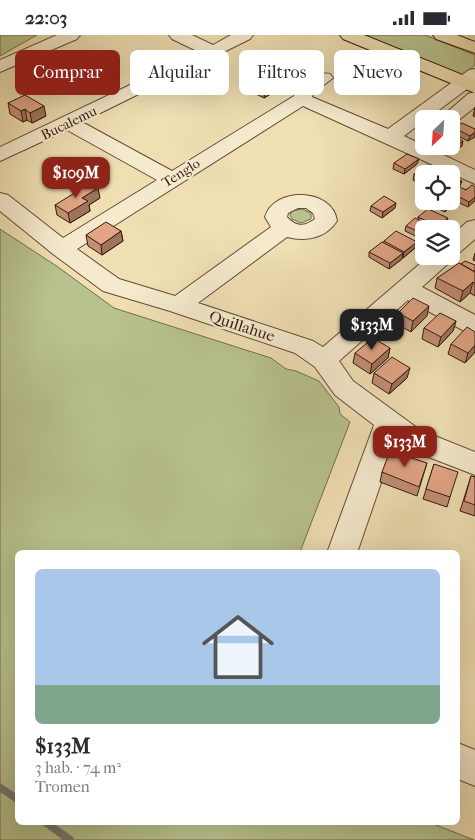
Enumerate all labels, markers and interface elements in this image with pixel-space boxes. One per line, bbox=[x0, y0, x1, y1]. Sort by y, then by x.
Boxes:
text: 22:03 bbox=[25, 7, 67, 29]
chip: Comprar bbox=[15, 50, 120, 95]
chip: Alquilar bbox=[130, 50, 229, 95]
chip: Filtros bbox=[239, 50, 324, 95]
chip: Nuevo bbox=[334, 50, 420, 95]
street label: Bucalemu bbox=[38, 102, 100, 144]
north arrow bbox=[415, 110, 460, 155]
map controls bbox=[415, 110, 460, 265]
street label: Tenglo bbox=[159, 155, 203, 191]
pin: $109M bbox=[41, 156, 111, 199]
text: $109M bbox=[53, 163, 99, 182]
button: locate bbox=[415, 165, 460, 210]
button: layers bbox=[415, 220, 460, 265]
street label: Quillahue bbox=[207, 306, 277, 346]
pin: $133M bbox=[337, 309, 407, 351]
text: $133M bbox=[351, 315, 393, 334]
pin: $133M bbox=[370, 425, 440, 468]
text: $133M bbox=[384, 432, 426, 451]
icon: home bbox=[193, 602, 283, 692]
text: $133M bbox=[35, 734, 91, 758]
text: 3 hab. · 74 m² bbox=[35, 758, 121, 777]
text: Tromen bbox=[35, 777, 90, 796]

